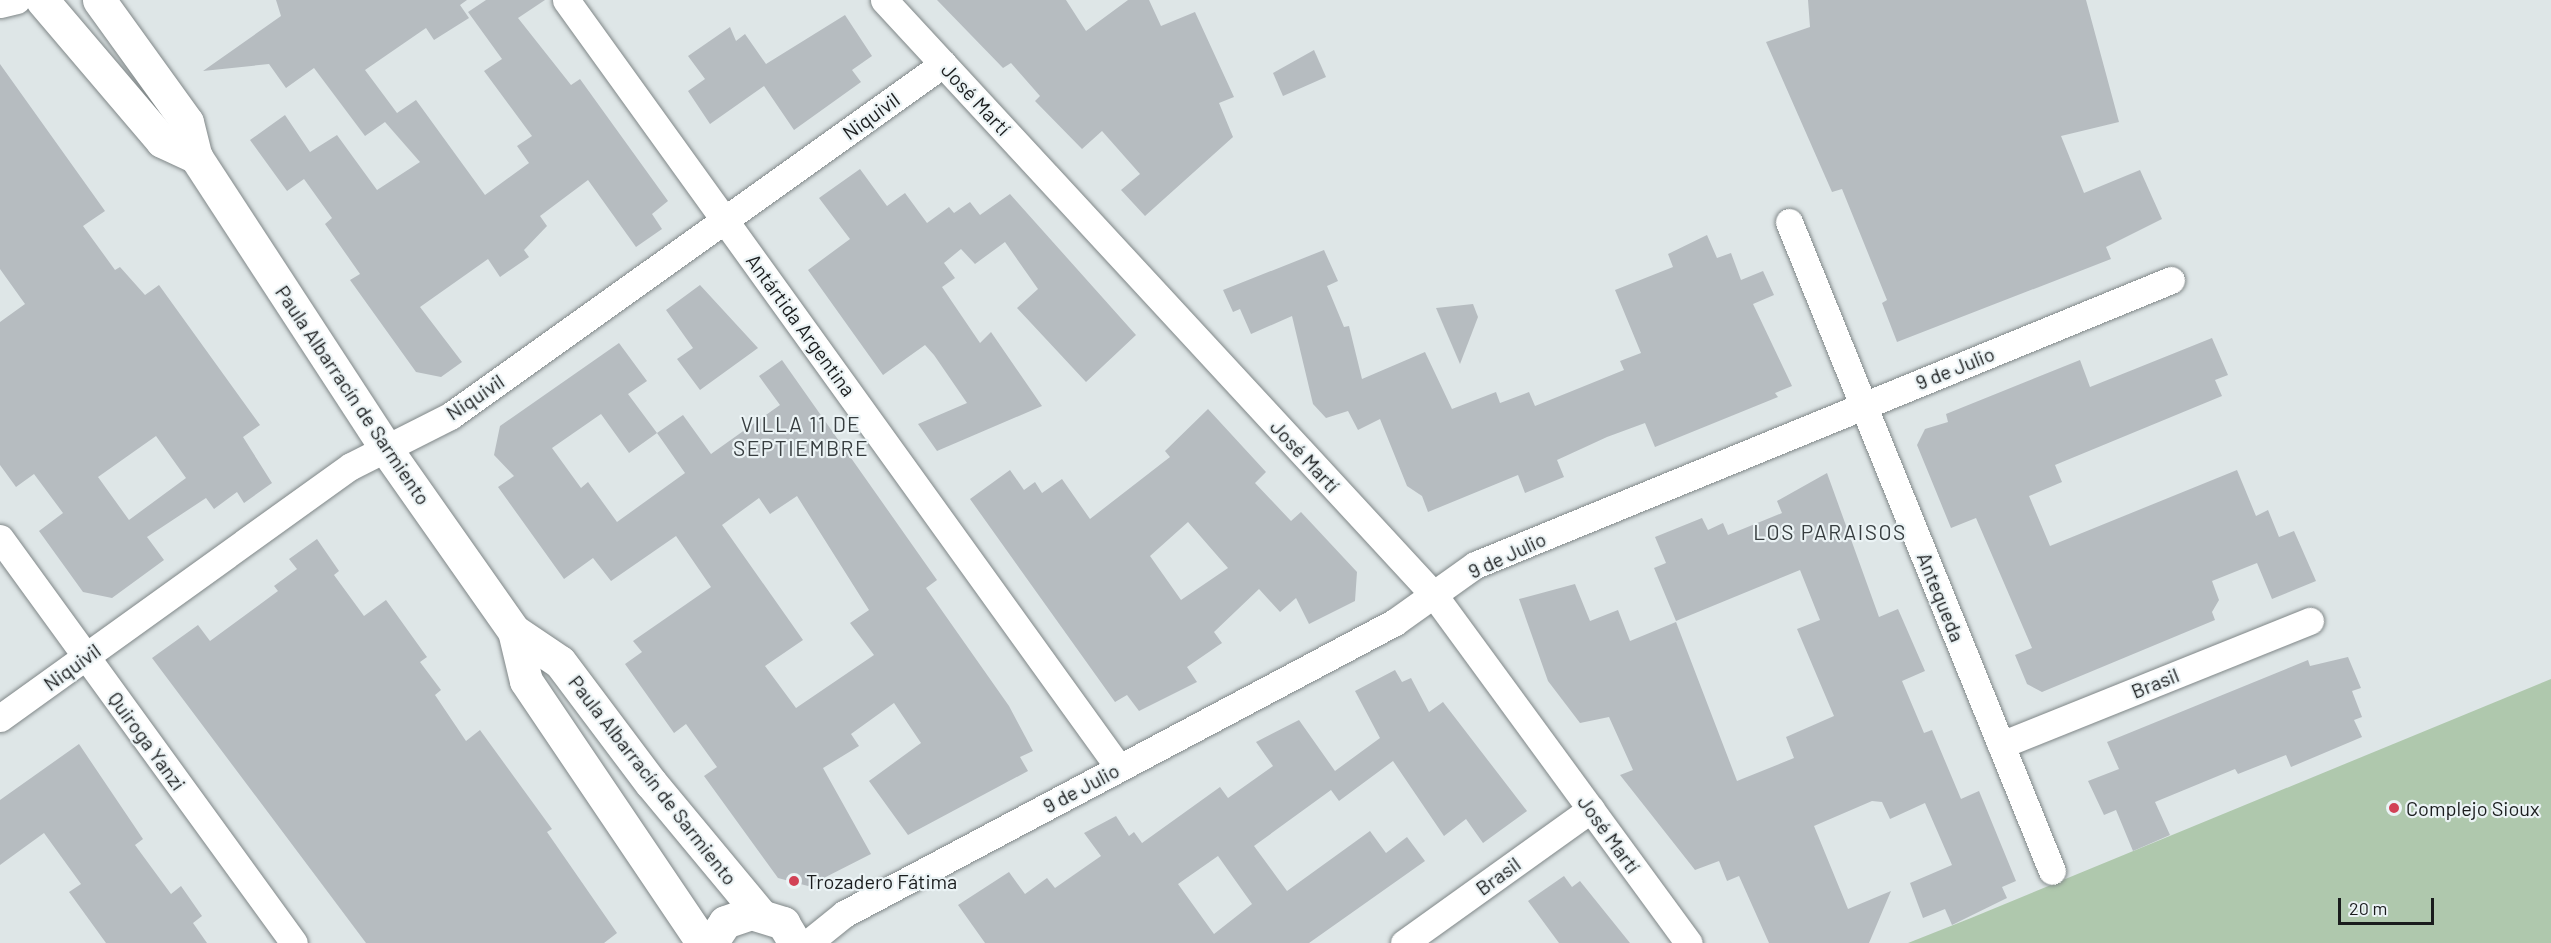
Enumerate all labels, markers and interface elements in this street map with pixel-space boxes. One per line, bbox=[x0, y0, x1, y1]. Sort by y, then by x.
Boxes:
street label: José Martí bbox=[936, 58, 1016, 140]
street label: Niquivil bbox=[838, 87, 904, 145]
street label: Antártida Argentina bbox=[741, 249, 861, 401]
street label: Paula Albarracín de Sarmiento bbox=[271, 281, 435, 509]
street label: 9 de Julio bbox=[1912, 341, 1998, 395]
street label: Niquivil bbox=[441, 369, 509, 425]
district label: VILLA 11 DE SEPTIEMBRE bbox=[733, 411, 869, 461]
street label: José Martí bbox=[1265, 415, 1345, 497]
district label: LOS PARAISOS bbox=[1753, 519, 1907, 545]
street label: 9 de Julio bbox=[1464, 527, 1550, 583]
street label: Antequeda bbox=[1912, 549, 1970, 645]
street label: Niquivil bbox=[39, 638, 105, 696]
street label: Brasil bbox=[2128, 663, 2182, 703]
street label: Paula Albarracín de Sarmiento bbox=[564, 670, 742, 890]
street label: Quiroga Yanzi bbox=[103, 687, 191, 795]
street label: 9 de Julio bbox=[1039, 758, 1123, 818]
street label: José Martí bbox=[1573, 790, 1645, 878]
place label: Complejo Sioux bbox=[2406, 796, 2540, 820]
marker: Complejo Sioux bbox=[2387, 801, 2401, 815]
street label: Brasil bbox=[1471, 852, 1525, 900]
place label: Trozadero Fátima bbox=[806, 869, 957, 893]
marker: Trozadero Fátima bbox=[787, 874, 801, 888]
scale bar bbox=[2341, 886, 2437, 924]
text: 20 m bbox=[2349, 897, 2387, 919]

